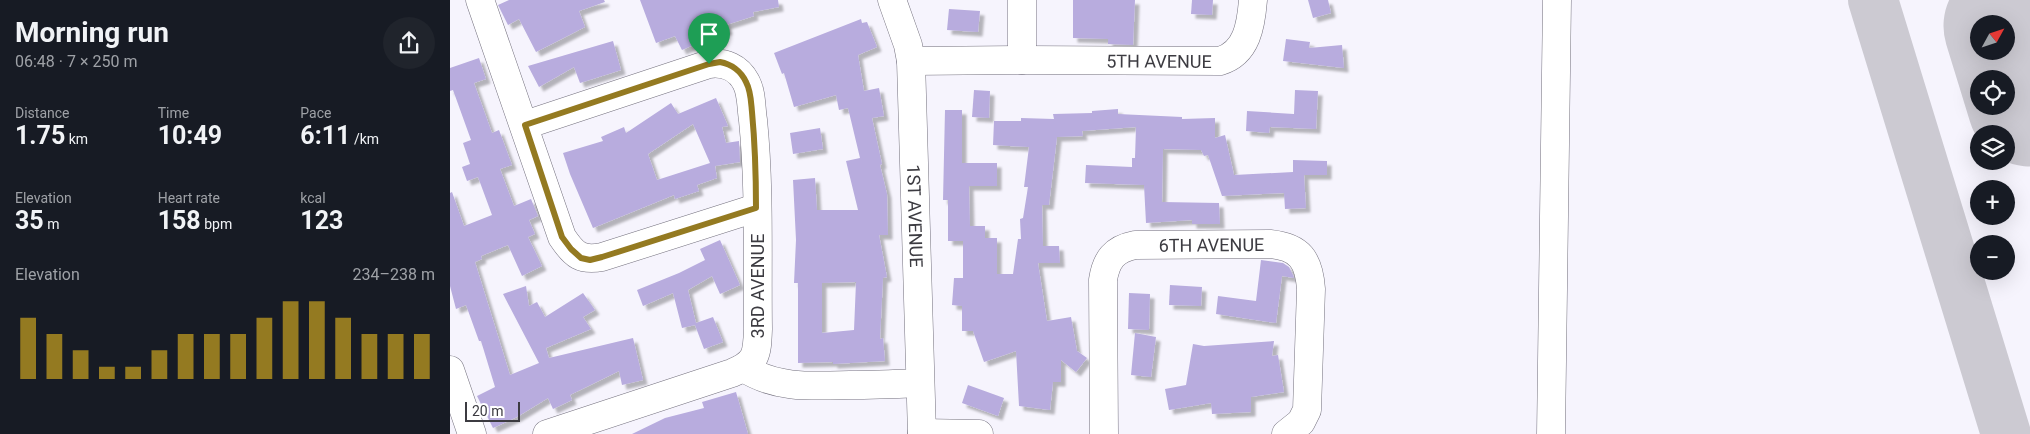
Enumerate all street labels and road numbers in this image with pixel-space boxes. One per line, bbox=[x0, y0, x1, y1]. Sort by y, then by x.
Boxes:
street label: 5TH AVENUE bbox=[1106, 50, 1212, 71]
street label: 1ST AVENUE bbox=[904, 164, 928, 268]
street label: 3RD AVENUE bbox=[747, 234, 768, 338]
street label: 6TH AVENUE bbox=[1159, 234, 1264, 255]

